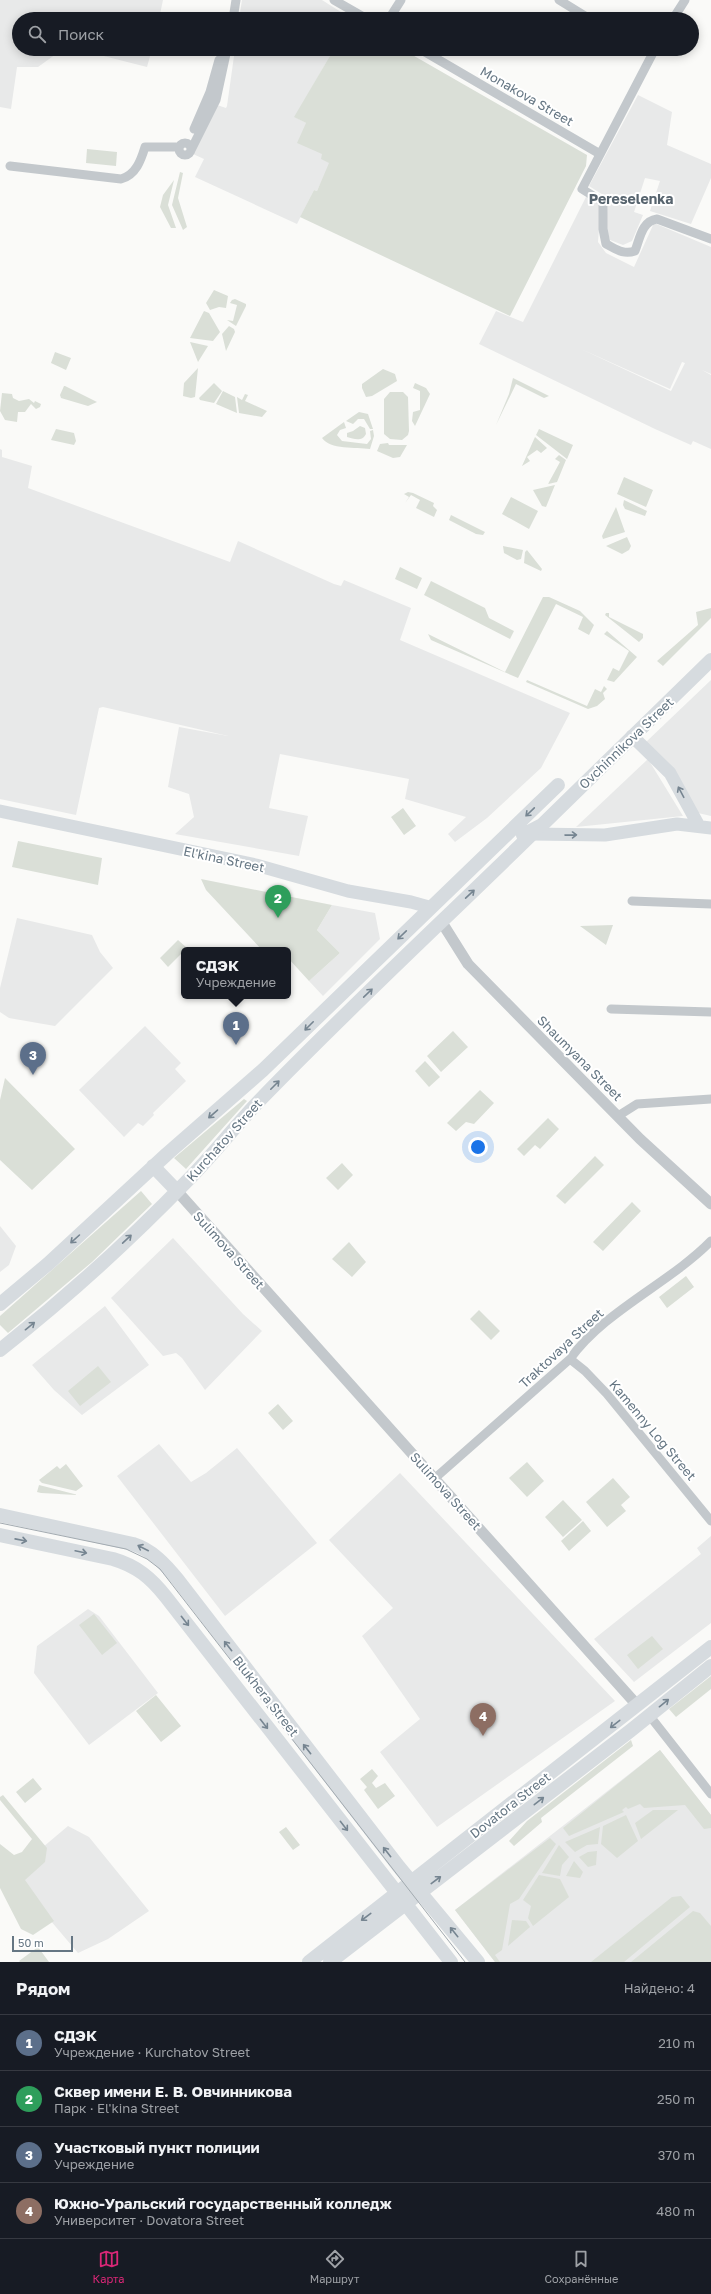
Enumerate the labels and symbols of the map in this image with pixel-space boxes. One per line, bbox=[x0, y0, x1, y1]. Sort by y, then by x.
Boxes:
street label: Monakova Street bbox=[478, 63, 576, 129]
district label: Pereselenka bbox=[589, 190, 673, 207]
street label: Ovchinnikova Street bbox=[575, 694, 677, 792]
one-way arrow bbox=[676, 786, 684, 798]
one-way arrow bbox=[525, 807, 535, 816]
one-way arrow bbox=[564, 831, 577, 839]
street label: El'kina Street bbox=[182, 843, 266, 875]
pin: 2 bbox=[265, 885, 291, 918]
one-way arrow bbox=[465, 889, 475, 899]
one-way arrow bbox=[397, 930, 407, 940]
one-way arrow bbox=[363, 988, 373, 998]
pin: 1 bbox=[223, 1012, 249, 1045]
street label: Shaumyana Street bbox=[534, 1012, 626, 1104]
one-way arrow bbox=[304, 1021, 314, 1030]
pin: 3 bbox=[20, 1042, 46, 1075]
one-way arrow bbox=[270, 1080, 280, 1090]
street label: Kurchatov Street bbox=[183, 1095, 265, 1185]
one-way arrow bbox=[208, 1109, 218, 1118]
your location bbox=[468, 1137, 488, 1157]
street label: Sulimova Street bbox=[190, 1208, 268, 1292]
one-way arrow bbox=[70, 1234, 81, 1243]
one-way arrow bbox=[122, 1234, 132, 1244]
street label: Traktovaya Street bbox=[516, 1305, 606, 1391]
one-way arrow bbox=[25, 1321, 36, 1330]
street label: Kamenny Log Street bbox=[606, 1376, 700, 1484]
street label: Sulimova Street bbox=[407, 1449, 485, 1533]
one-way arrow bbox=[15, 1536, 28, 1544]
one-way arrow bbox=[138, 1544, 150, 1552]
one-way arrow bbox=[74, 1548, 87, 1556]
one-way arrow bbox=[180, 1615, 189, 1626]
one-way arrow bbox=[224, 1640, 232, 1651]
street label: Blukhera Street bbox=[230, 1653, 302, 1739]
one-way arrow bbox=[658, 1699, 669, 1708]
pin: 4 bbox=[470, 1703, 496, 1736]
one-way arrow bbox=[260, 1718, 268, 1729]
one-way arrow bbox=[609, 1719, 620, 1728]
one-way arrow bbox=[303, 1743, 312, 1754]
street label: Dovatora Street bbox=[467, 1769, 553, 1841]
one-way arrow bbox=[534, 1797, 545, 1805]
one-way arrow bbox=[340, 1821, 348, 1832]
one-way arrow bbox=[383, 1846, 391, 1857]
one-way arrow bbox=[431, 1876, 442, 1884]
one-way arrow bbox=[361, 1913, 372, 1922]
one-way arrow bbox=[449, 1926, 458, 1937]
scale bar bbox=[12, 1934, 73, 1953]

